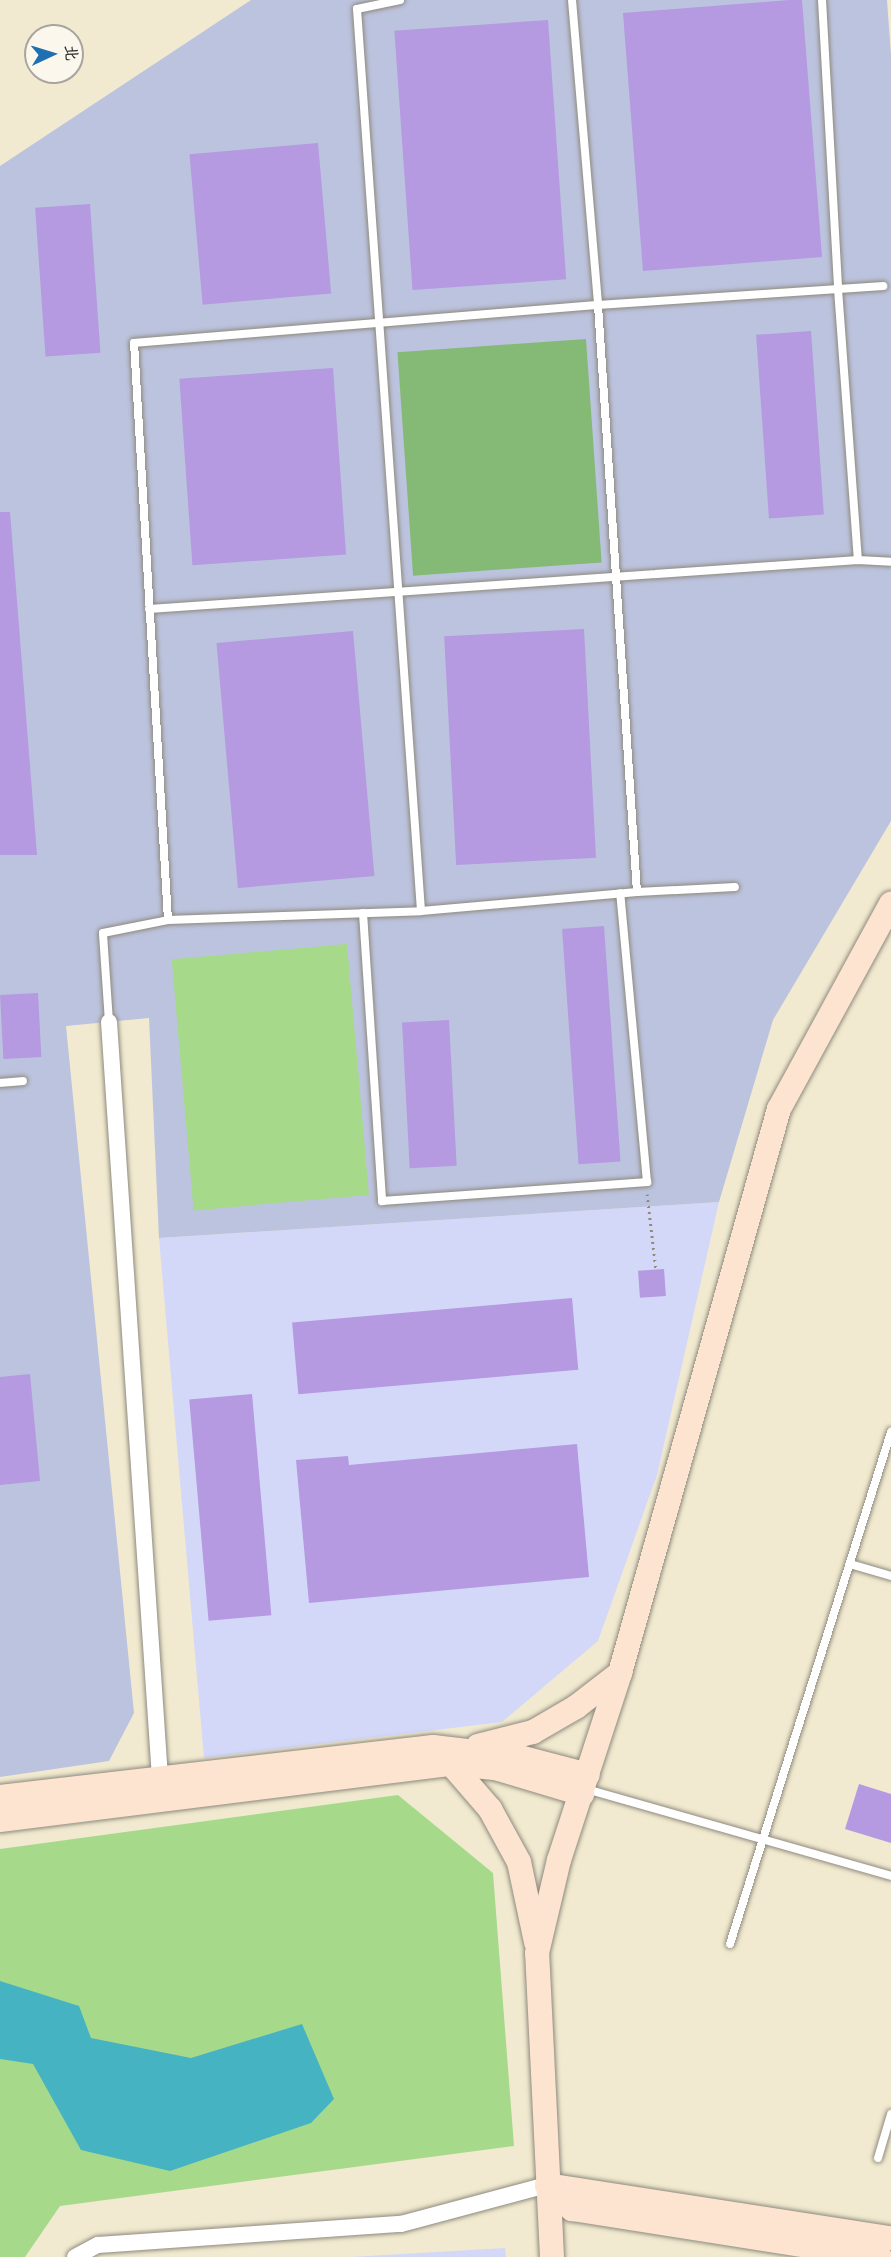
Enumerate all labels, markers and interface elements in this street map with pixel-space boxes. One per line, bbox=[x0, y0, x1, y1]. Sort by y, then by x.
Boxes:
north arrow bbox=[24, 24, 84, 84]
text: 北 bbox=[59, 44, 81, 62]

